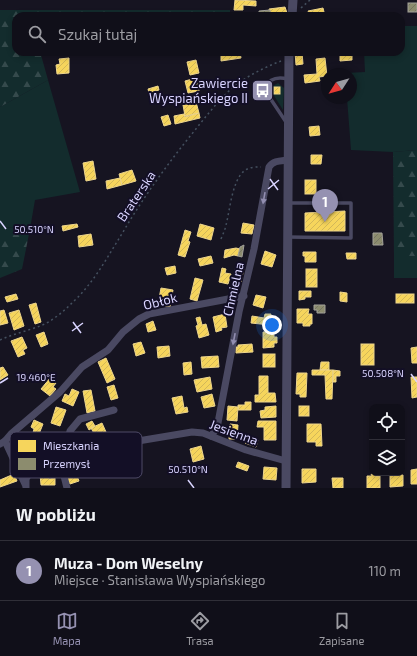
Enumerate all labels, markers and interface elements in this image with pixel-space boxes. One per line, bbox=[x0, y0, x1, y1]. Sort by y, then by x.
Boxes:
search box bbox=[12, 12, 405, 56]
icon: search bbox=[26, 23, 48, 45]
text: Szukaj tutaj bbox=[58, 25, 137, 43]
north arrow bbox=[321, 68, 357, 104]
place label: Zawiercie Wyspiańskiego II bbox=[149, 75, 248, 106]
bus stop icon: Zawiercie Wyspiańskiego II bbox=[250, 77, 276, 103]
street label: Braterska bbox=[113, 168, 159, 224]
pin: 1 bbox=[312, 189, 338, 222]
one-way arrow bbox=[260, 192, 266, 204]
text: 50.510°N bbox=[14, 223, 54, 235]
street label: Chmielna bbox=[219, 260, 247, 318]
street label: Obłok bbox=[141, 289, 179, 313]
your location bbox=[262, 315, 282, 335]
one-way arrow bbox=[231, 333, 237, 345]
text: 50.508°N bbox=[362, 367, 404, 379]
text: 19.460°E bbox=[16, 371, 56, 383]
map controls bbox=[369, 404, 405, 476]
button: locate bbox=[369, 404, 405, 440]
street label: Jesienna bbox=[208, 416, 260, 448]
legend bbox=[10, 432, 142, 478]
text: Mieszkania bbox=[43, 439, 99, 452]
button: layers bbox=[369, 440, 405, 476]
text: Przemysł bbox=[43, 457, 90, 470]
text: 50.510°N bbox=[168, 463, 208, 475]
text: W pobliżu bbox=[16, 504, 96, 524]
text: Muza - Dom Weselny bbox=[54, 554, 203, 572]
text: 1 bbox=[26, 563, 32, 579]
text: 110 m bbox=[369, 563, 401, 579]
text: Miejsce · Stanisława Wyspiańskiego bbox=[54, 572, 265, 588]
tab: Mapa bbox=[53, 610, 81, 647]
tab: Trasa bbox=[186, 610, 214, 647]
tab: Zapisane bbox=[319, 610, 364, 647]

